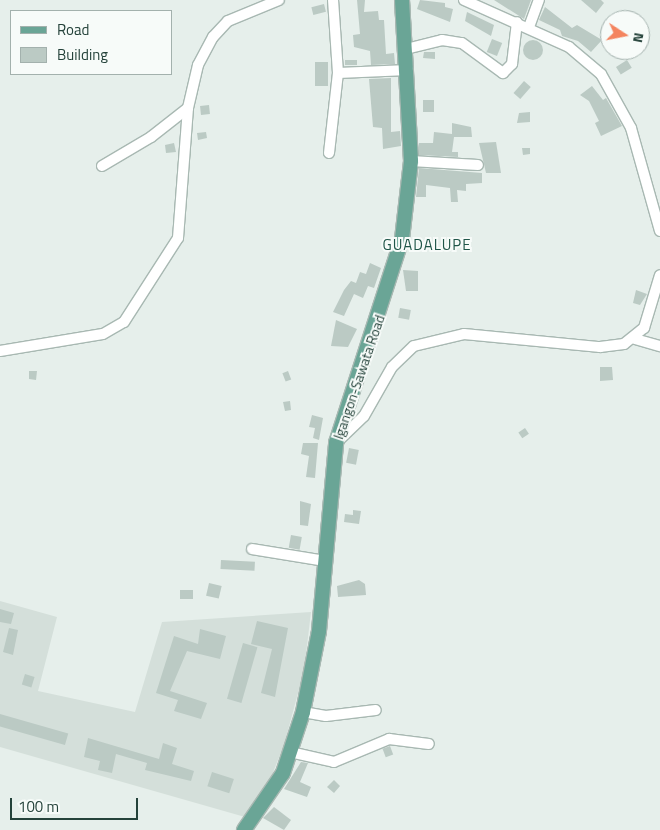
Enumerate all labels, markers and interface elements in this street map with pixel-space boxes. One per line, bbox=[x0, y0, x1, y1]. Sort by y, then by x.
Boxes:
legend bbox=[10, 10, 172, 75]
north arrow bbox=[600, 10, 650, 60]
text: Road bbox=[57, 18, 89, 41]
text: N bbox=[628, 31, 650, 45]
text: Building bbox=[57, 43, 108, 66]
district label: GUADALUPE bbox=[381, 236, 473, 254]
street label: Igangon-Sawata Road bbox=[330, 313, 388, 441]
scale bar bbox=[12, 788, 140, 820]
text: 100 m bbox=[18, 795, 59, 818]

